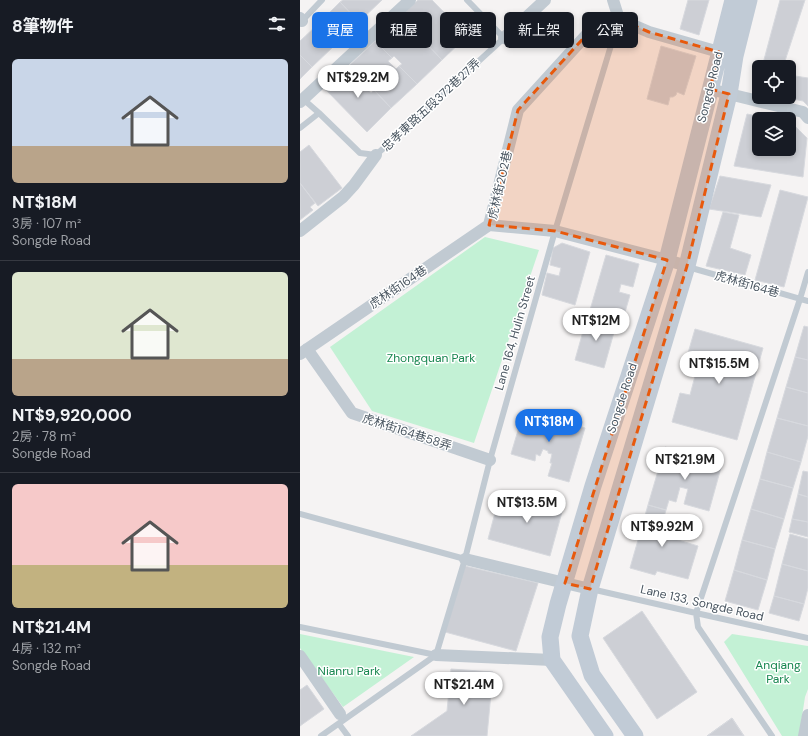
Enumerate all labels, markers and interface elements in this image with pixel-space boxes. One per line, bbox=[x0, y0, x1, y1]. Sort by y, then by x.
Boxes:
chip: 買屋 bbox=[312, 12, 368, 48]
chip: 租屋 bbox=[376, 12, 432, 48]
chip: 篩選 bbox=[440, 12, 496, 48]
chip: 新上架 bbox=[504, 12, 574, 48]
chip: 公寓 bbox=[582, 12, 638, 48]
icon: filters bbox=[266, 13, 288, 35]
text: 8筆物件 bbox=[12, 15, 74, 37]
street label: Songde Road bbox=[693, 50, 727, 124]
street label: 忠孝東路五段372巷27弄 bbox=[378, 55, 484, 155]
map controls bbox=[752, 60, 796, 156]
button: locate bbox=[752, 60, 796, 104]
pin: NT$29.2M bbox=[317, 65, 399, 99]
text: NT$29.2M bbox=[327, 69, 389, 86]
icon: home bbox=[114, 85, 186, 157]
button: layers bbox=[752, 112, 796, 156]
street label: 虎林街202巷 bbox=[484, 149, 516, 221]
text: NT$18M bbox=[12, 191, 77, 213]
text: 3房 · 107 m² bbox=[12, 215, 81, 232]
text: Songde Road bbox=[12, 232, 91, 249]
street label: 虎林街164巷 bbox=[366, 262, 430, 312]
street label: 虎林街164巷 bbox=[713, 267, 781, 301]
street label: Lane 164, Hulin Street bbox=[491, 274, 539, 392]
icon: home bbox=[114, 298, 186, 370]
pin: NT$12M bbox=[563, 308, 629, 342]
text: NT$12M bbox=[572, 312, 620, 329]
park label: Zhongquan Park bbox=[387, 350, 475, 366]
pin: NT$15.5M bbox=[678, 351, 760, 385]
text: NT$15.5M bbox=[689, 355, 749, 372]
street label: Songde Road bbox=[603, 361, 641, 435]
text: NT$9,920,000 bbox=[12, 404, 132, 426]
pin: NT$18M bbox=[516, 409, 582, 443]
street label: 虎林街164巷58弄 bbox=[360, 410, 454, 454]
text: NT$18M bbox=[524, 413, 574, 430]
text: 2房 · 78 m² bbox=[12, 428, 76, 445]
text: Songde Road bbox=[12, 445, 91, 462]
pin: NT$21.9M bbox=[644, 447, 726, 481]
text: NT$21.9M bbox=[655, 451, 715, 468]
pin: NT$13.5M bbox=[486, 490, 568, 524]
text: NT$13.5M bbox=[497, 494, 557, 511]
icon: home bbox=[114, 510, 186, 582]
pin: NT$9.92M bbox=[621, 514, 703, 548]
text: NT$9.92M bbox=[631, 518, 693, 535]
street label: Lane 133, Songde Road bbox=[639, 581, 765, 625]
text: NT$21.4M bbox=[12, 616, 91, 638]
text: 4房 · 132 m² bbox=[12, 640, 81, 657]
text: Songde Road bbox=[12, 657, 91, 674]
park label: Anqiang Park bbox=[755, 657, 801, 687]
park label: Nianru Park bbox=[318, 663, 380, 679]
pin: NT$21.4M bbox=[423, 672, 505, 706]
text: NT$21.4M bbox=[434, 676, 494, 693]

